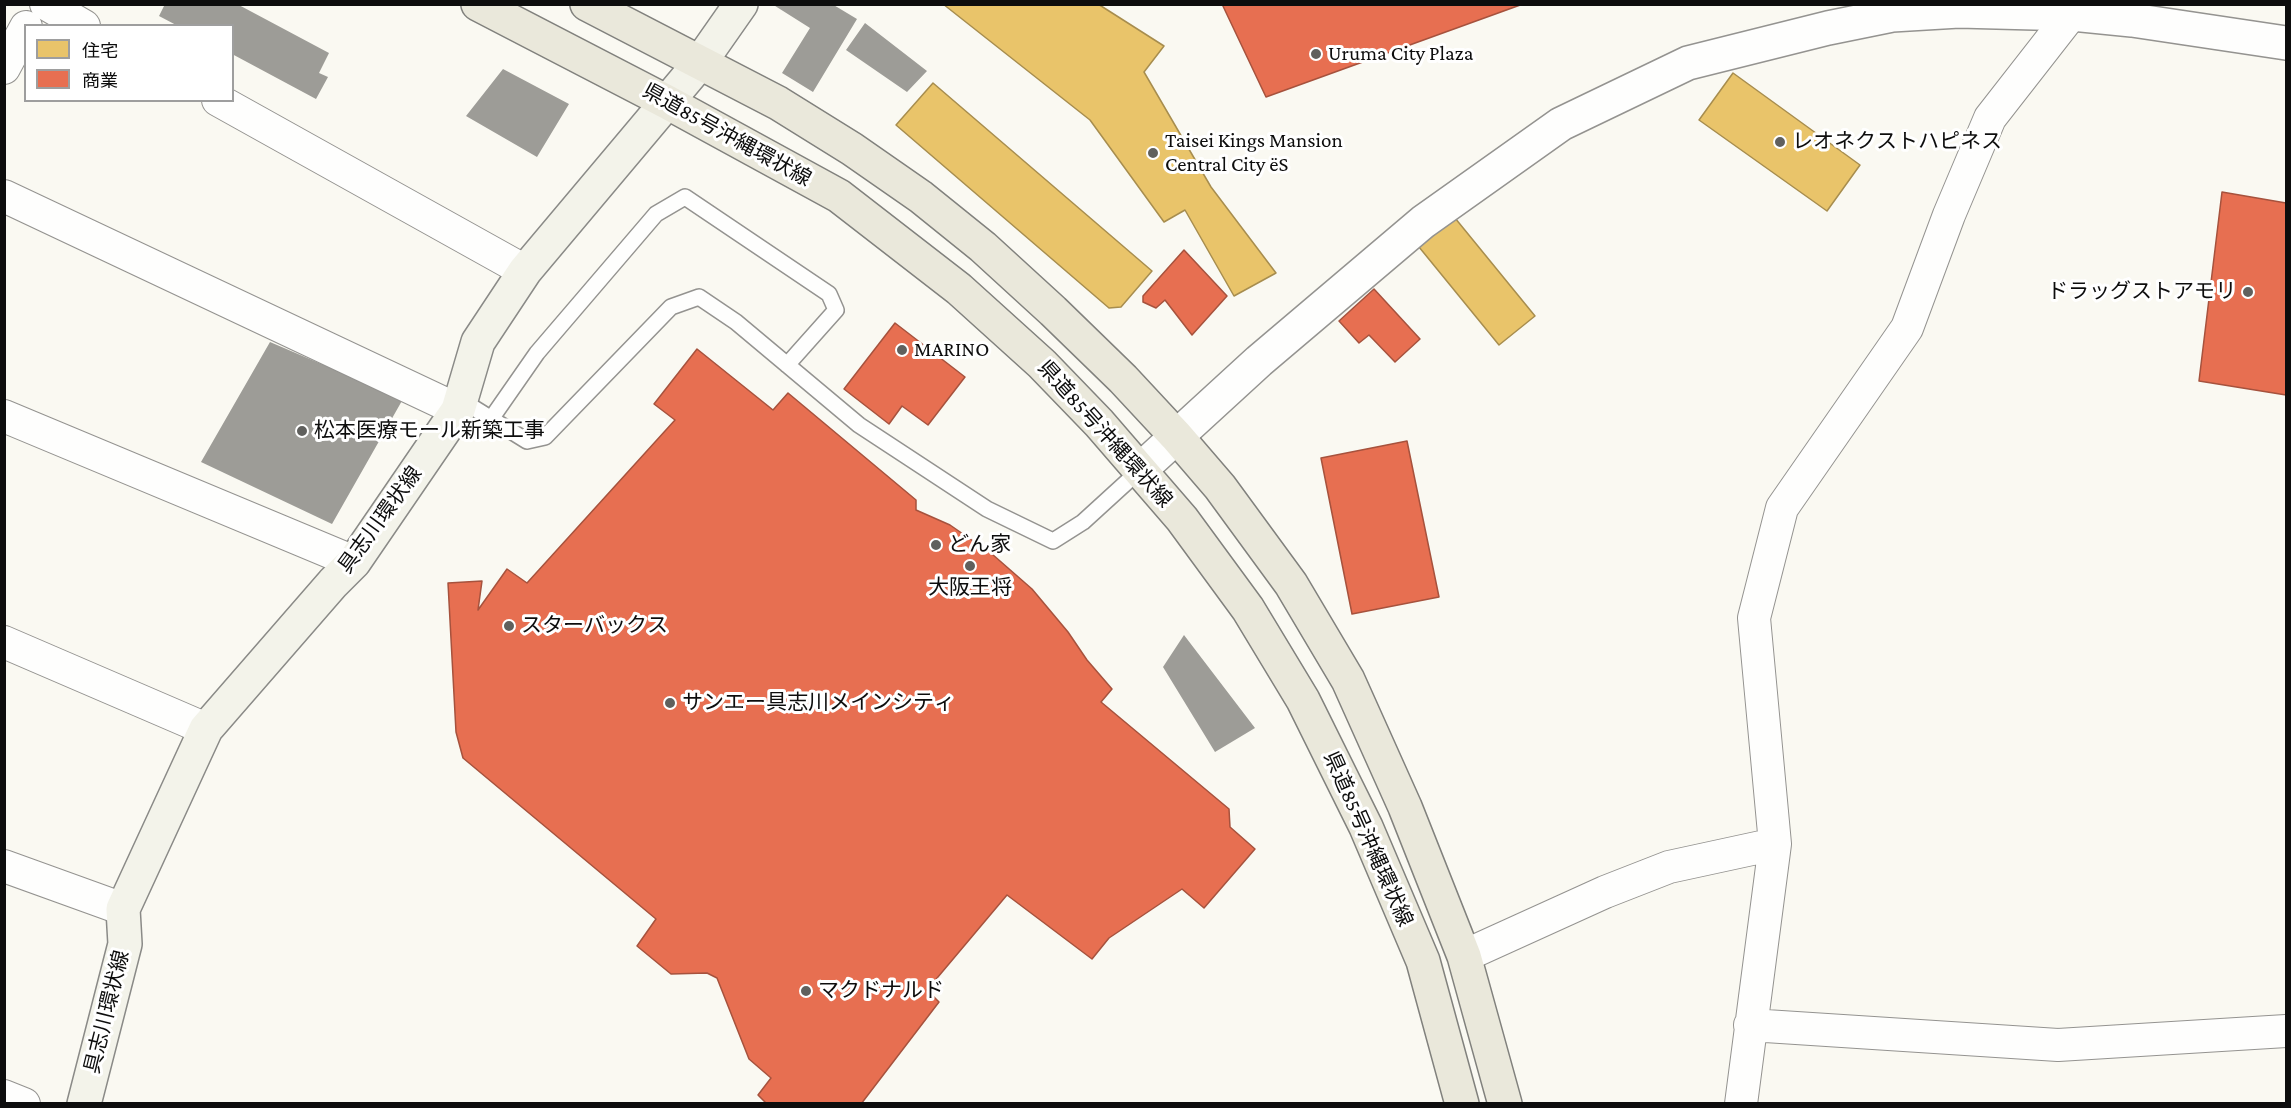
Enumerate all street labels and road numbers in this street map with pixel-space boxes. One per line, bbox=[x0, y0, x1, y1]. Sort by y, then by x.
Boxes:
street label: 県道85号沖縄環状線 bbox=[638, 78, 816, 192]
street label: 県道85号沖縄環状線 bbox=[1032, 355, 1178, 513]
street label: 具志川環状線 bbox=[333, 462, 427, 578]
street label: 県道85号沖縄環状線 bbox=[1318, 748, 1418, 930]
street label: 具志川環状線 bbox=[80, 948, 134, 1076]

